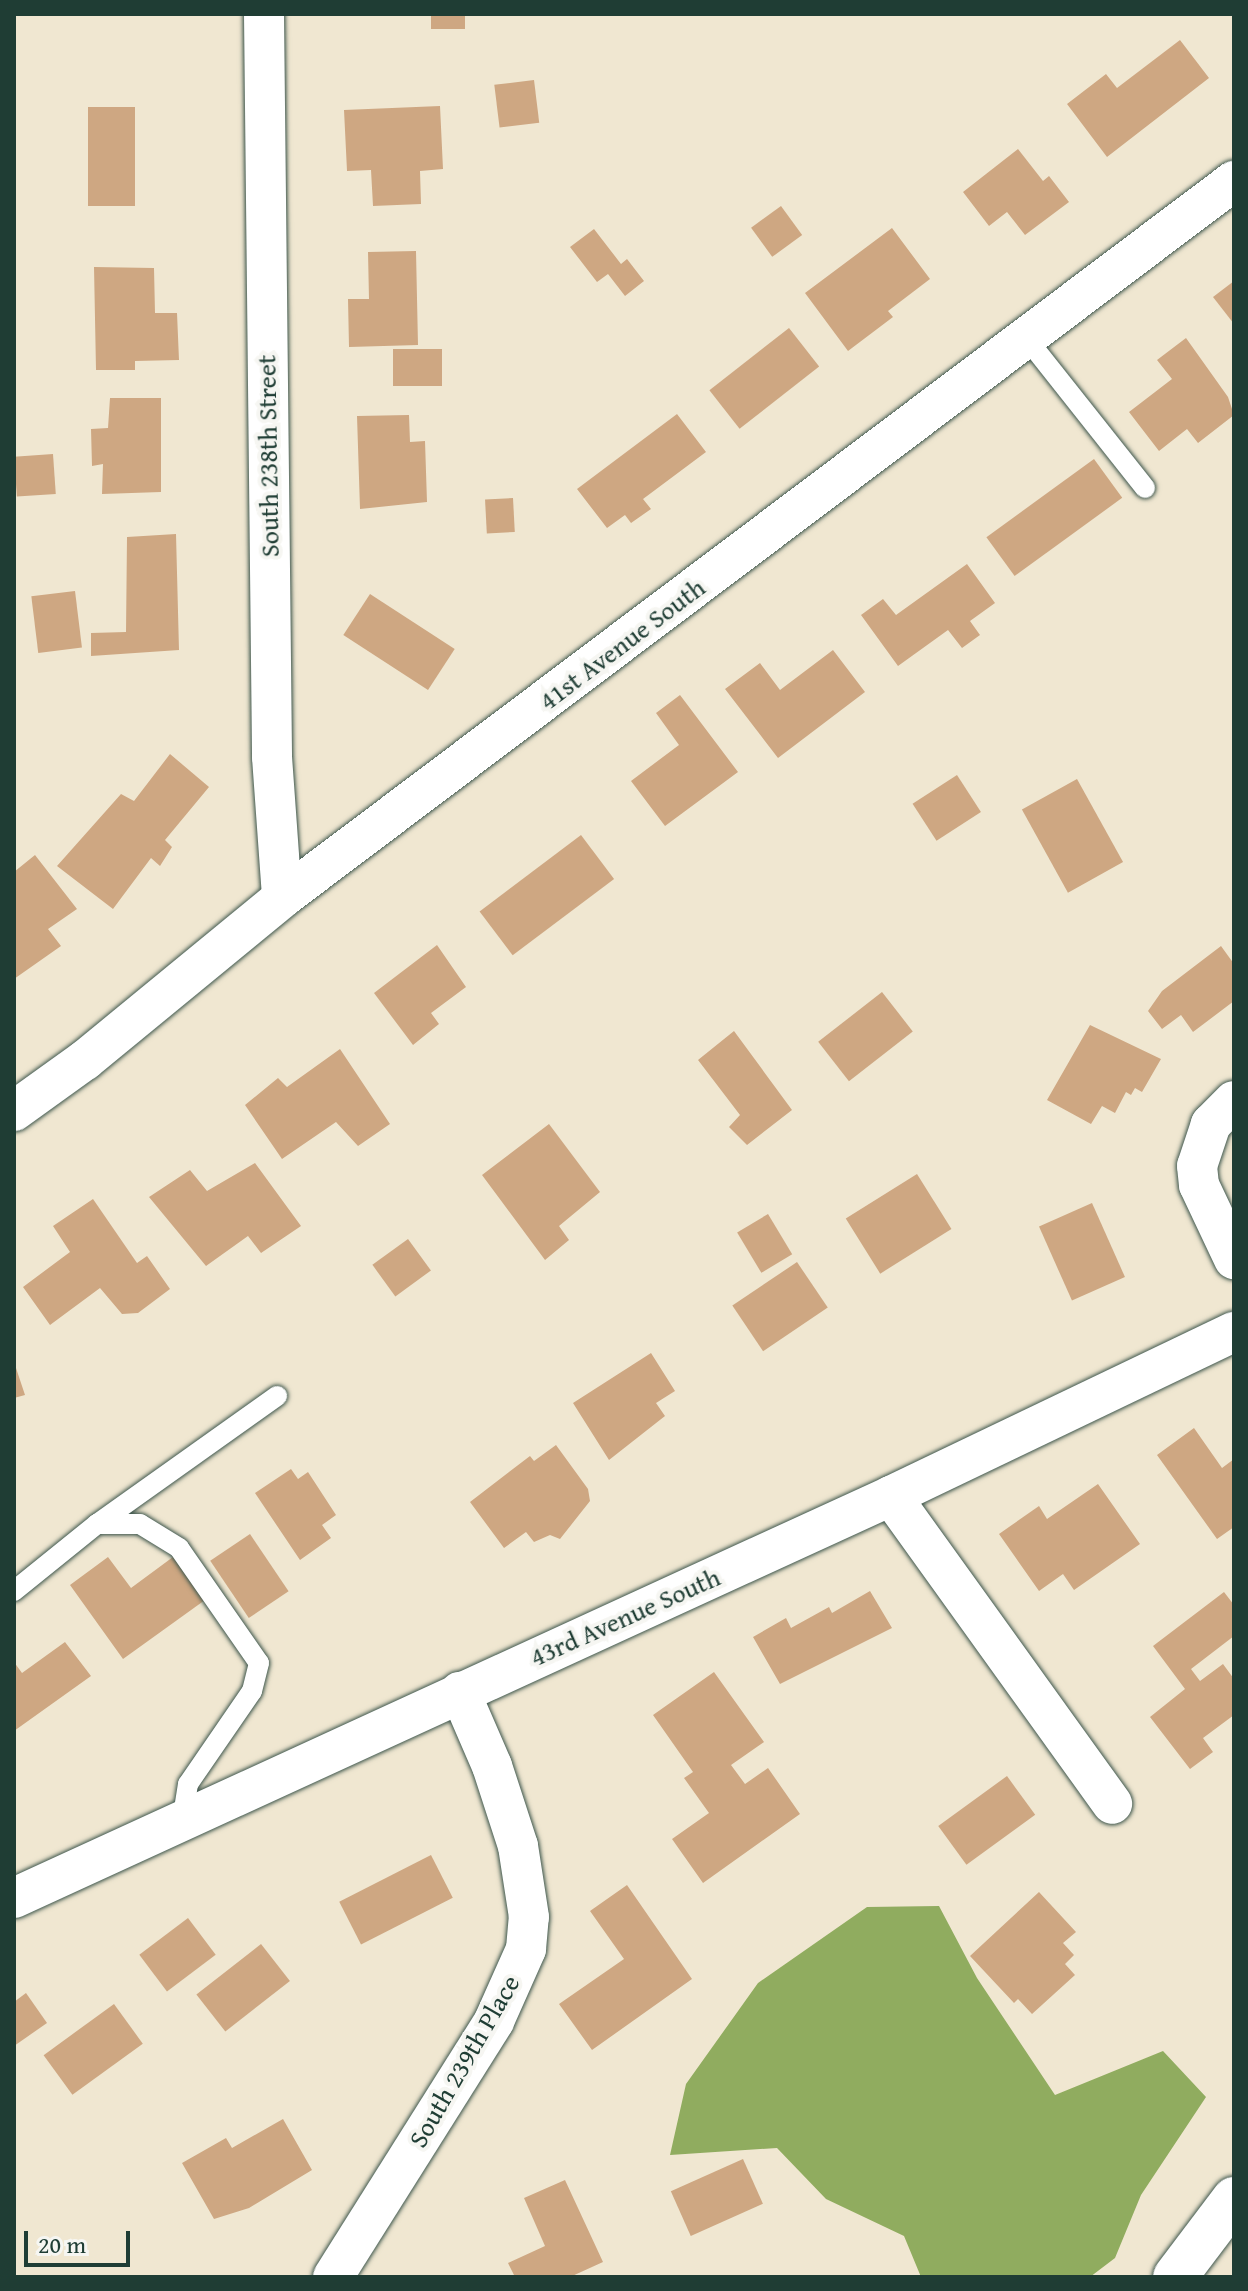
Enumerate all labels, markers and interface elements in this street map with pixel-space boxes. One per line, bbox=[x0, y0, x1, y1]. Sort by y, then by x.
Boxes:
street label: South 238th Street bbox=[251, 355, 285, 557]
street label: 41st Avenue South bbox=[533, 571, 711, 717]
street label: 43rd Avenue South bbox=[525, 1561, 725, 1673]
street label: South 239th Place bbox=[402, 1969, 526, 2153]
scale bar bbox=[28, 2215, 134, 2265]
text: 20 m bbox=[38, 2227, 86, 2262]

